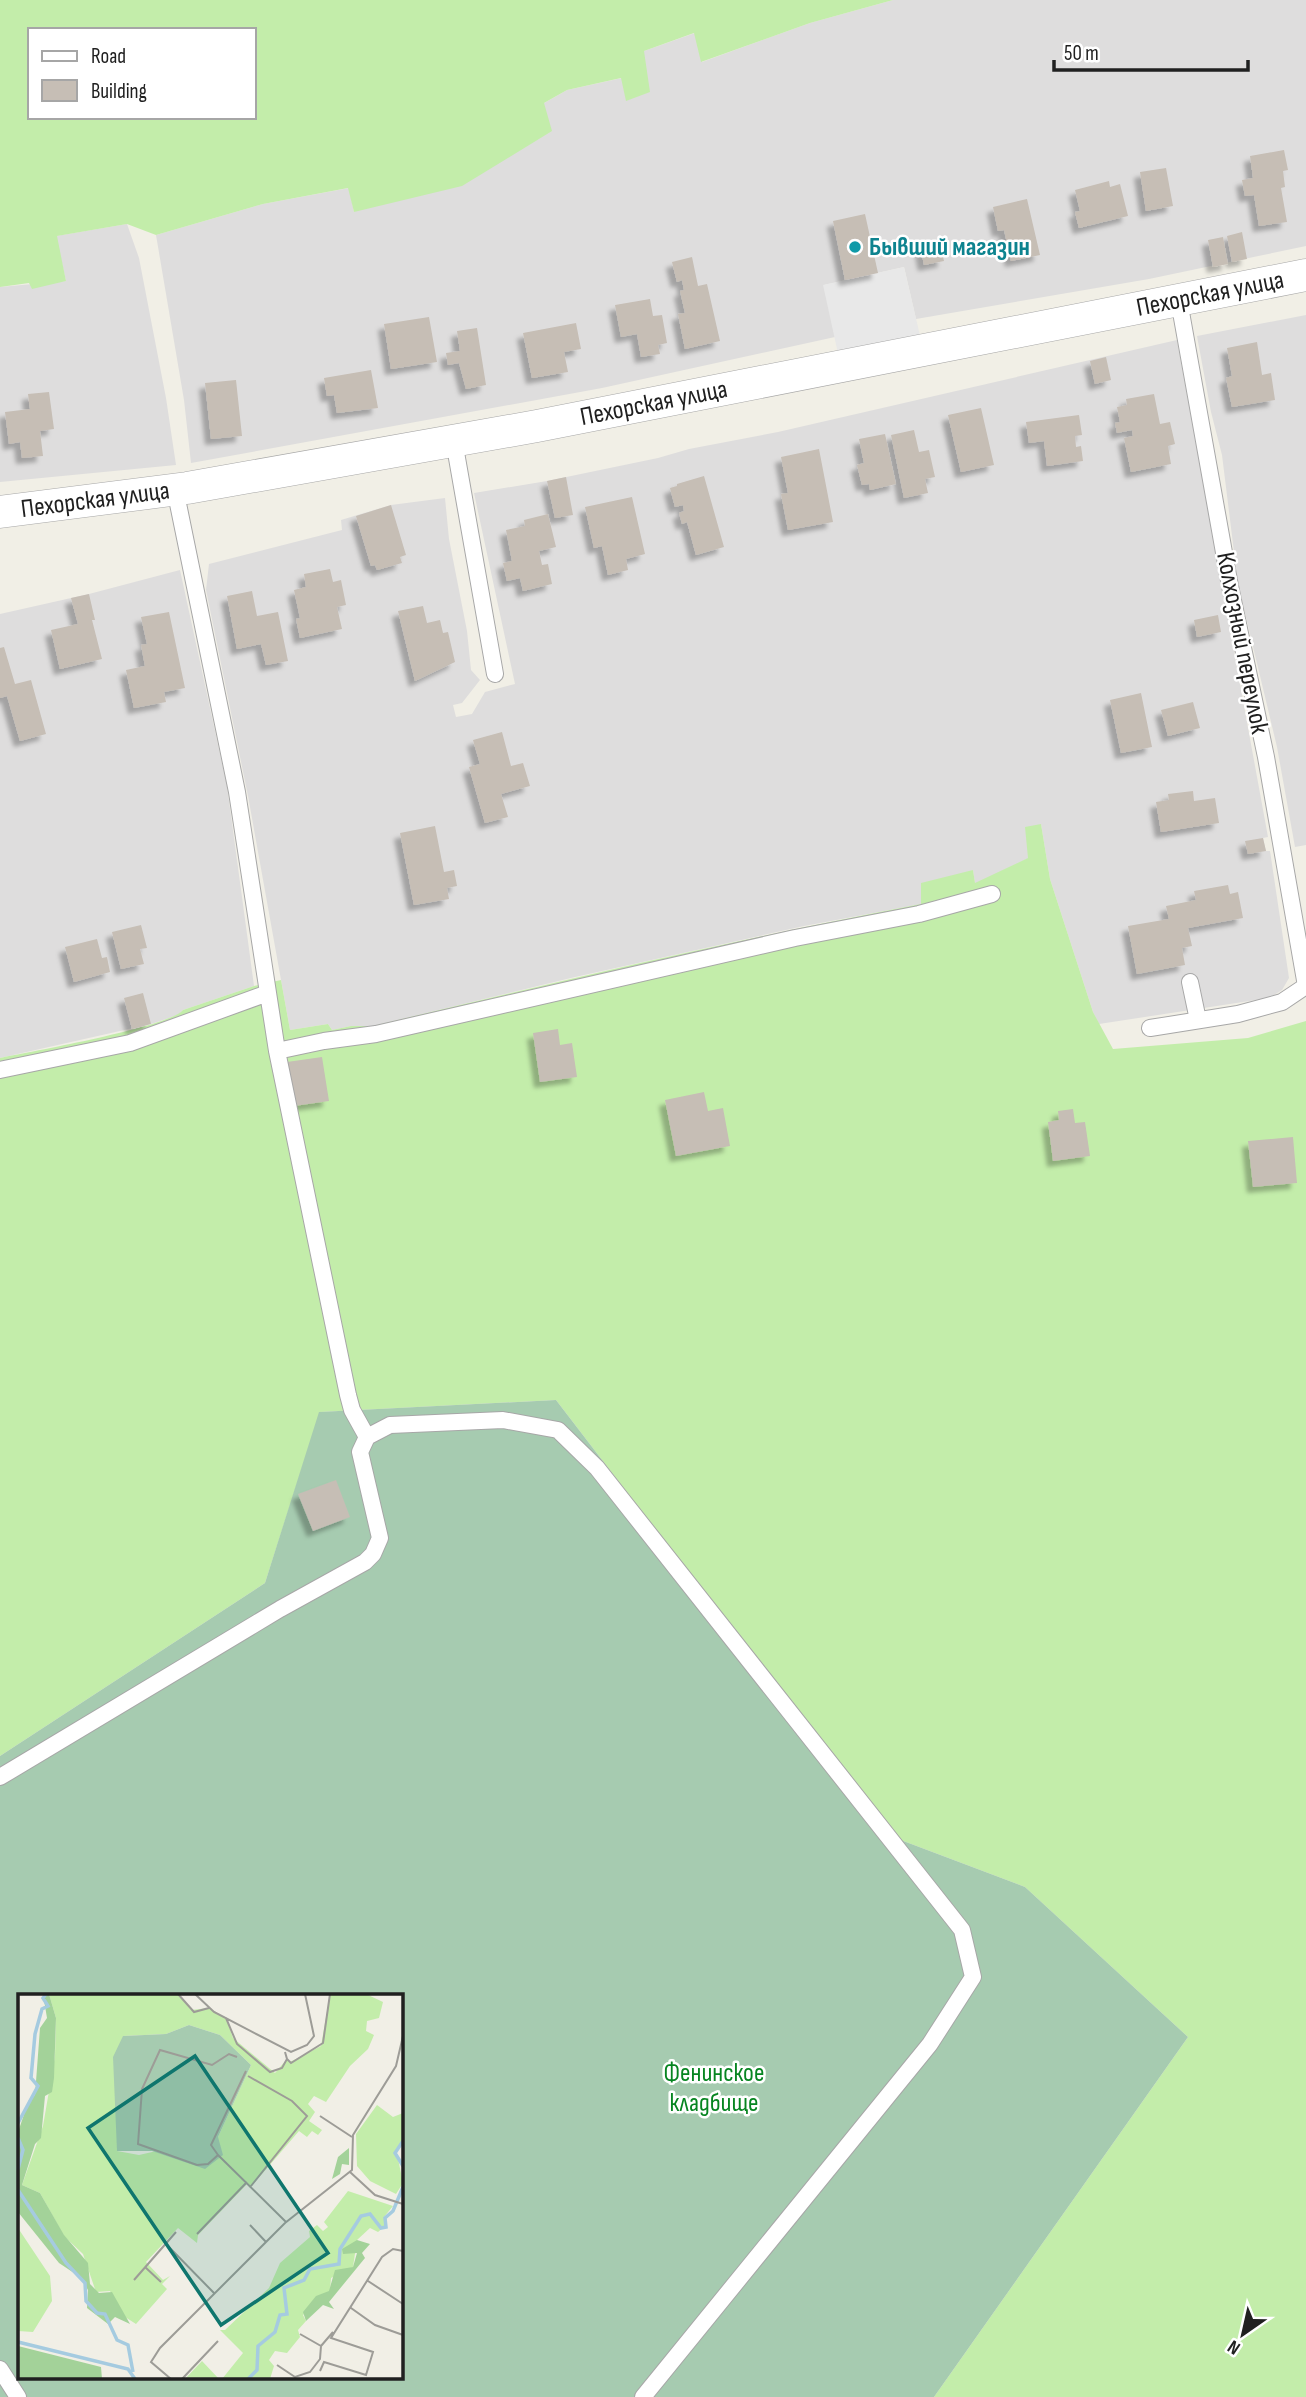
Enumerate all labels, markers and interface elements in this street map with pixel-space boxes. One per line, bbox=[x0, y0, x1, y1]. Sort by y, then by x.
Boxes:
legend bbox=[28, 28, 256, 119]
scale bar bbox=[1054, 28, 1248, 72]
text: 50 m bbox=[1064, 41, 1099, 66]
text: Road bbox=[91, 44, 126, 69]
text: Building bbox=[91, 79, 147, 104]
place label: Бывший магазин bbox=[869, 232, 1030, 263]
marker: Бывший магазин bbox=[847, 239, 863, 255]
street label: Пехорская улица bbox=[1134, 264, 1287, 323]
street label: Пехорская улица bbox=[577, 373, 730, 433]
street label: Пехорская улица bbox=[19, 475, 171, 525]
street label: Колхозный переулок bbox=[1209, 550, 1275, 737]
inset map bbox=[18, 1994, 402, 2380]
park label: Фенинское кладбище bbox=[664, 2058, 764, 2119]
north arrow bbox=[1208, 2299, 1278, 2369]
text: N bbox=[1224, 2334, 1245, 2359]

